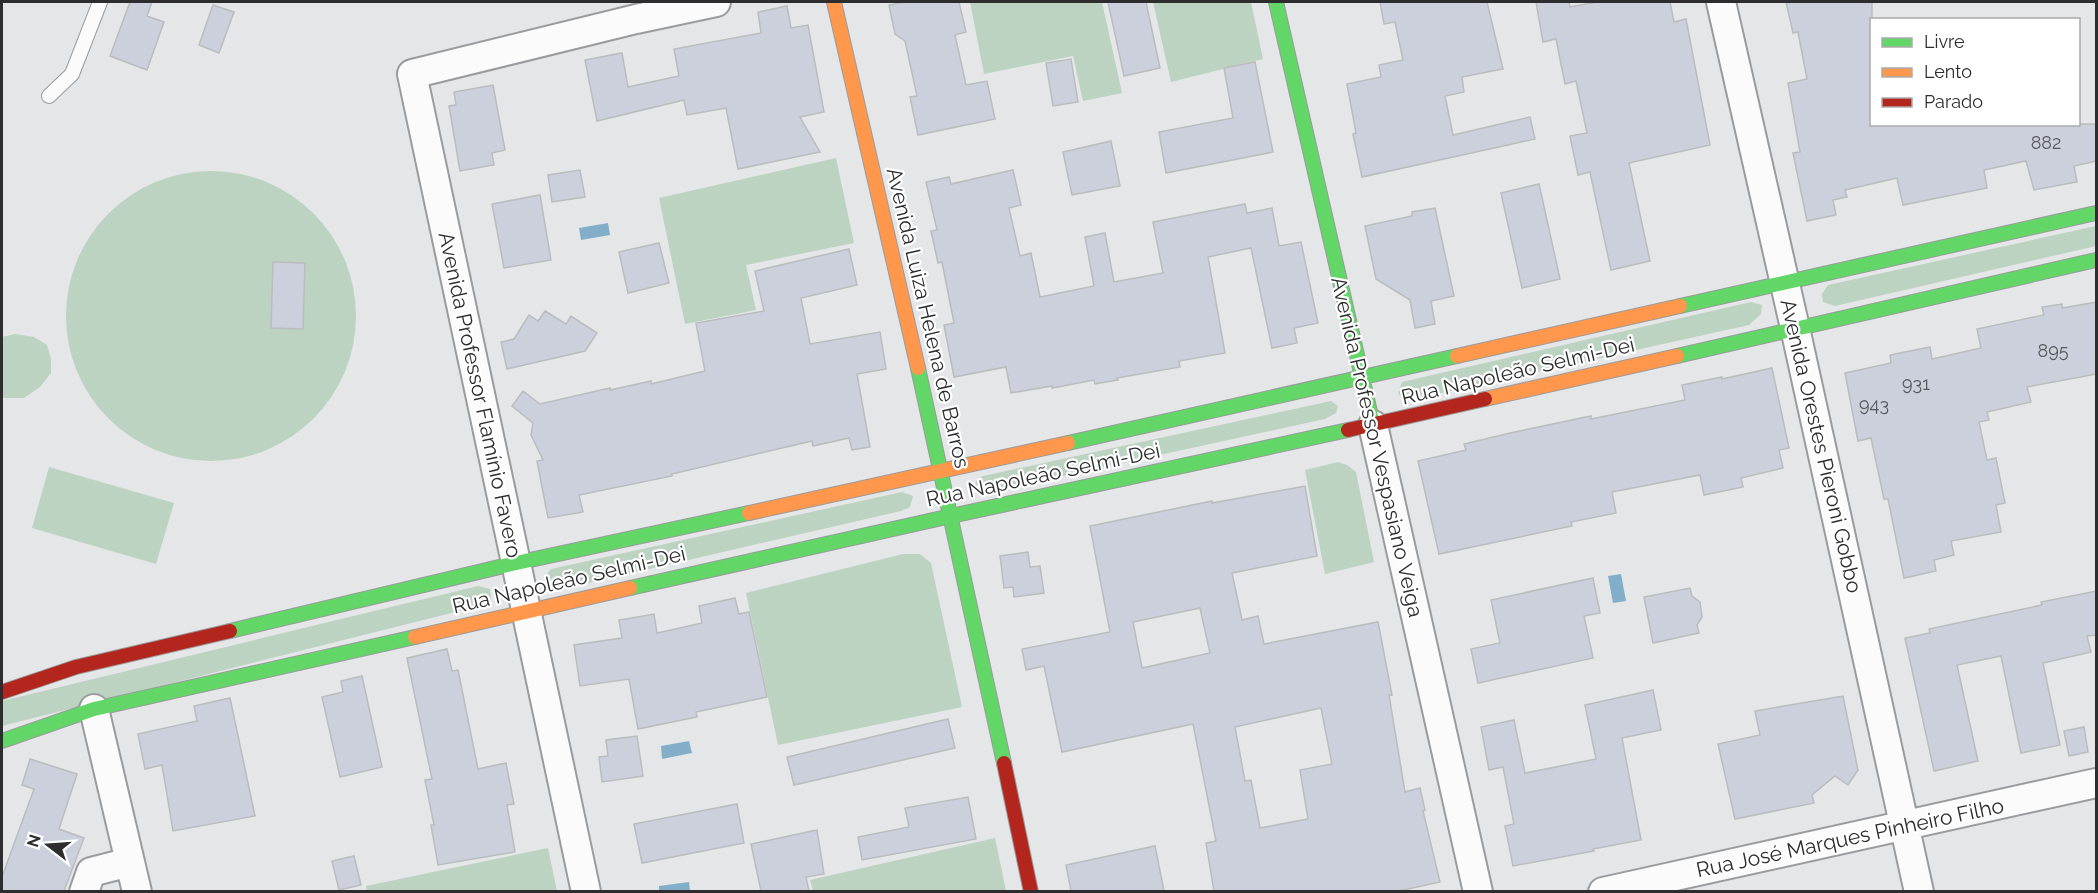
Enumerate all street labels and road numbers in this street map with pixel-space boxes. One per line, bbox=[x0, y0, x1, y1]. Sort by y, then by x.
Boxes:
street label: Avenida Luiza Helena de Barros bbox=[882, 165, 975, 471]
street label: Avenida Professor Flamínio Favero bbox=[434, 230, 527, 560]
street label: Avenida Professor Vespasiano Veiga bbox=[1326, 274, 1429, 619]
street label: Avenida Orestes Pieroni Gobbo bbox=[1775, 297, 1868, 595]
street label: Rua Napoleão Selmi-Dei bbox=[1399, 331, 1637, 410]
street label: Rua Napoleão Selmi-Dei bbox=[924, 437, 1162, 512]
street label: Rua Napoleão Selmi-Dei bbox=[450, 540, 688, 619]
street label: Rua José Marques Pinheiro Filho bbox=[1694, 793, 2006, 882]

